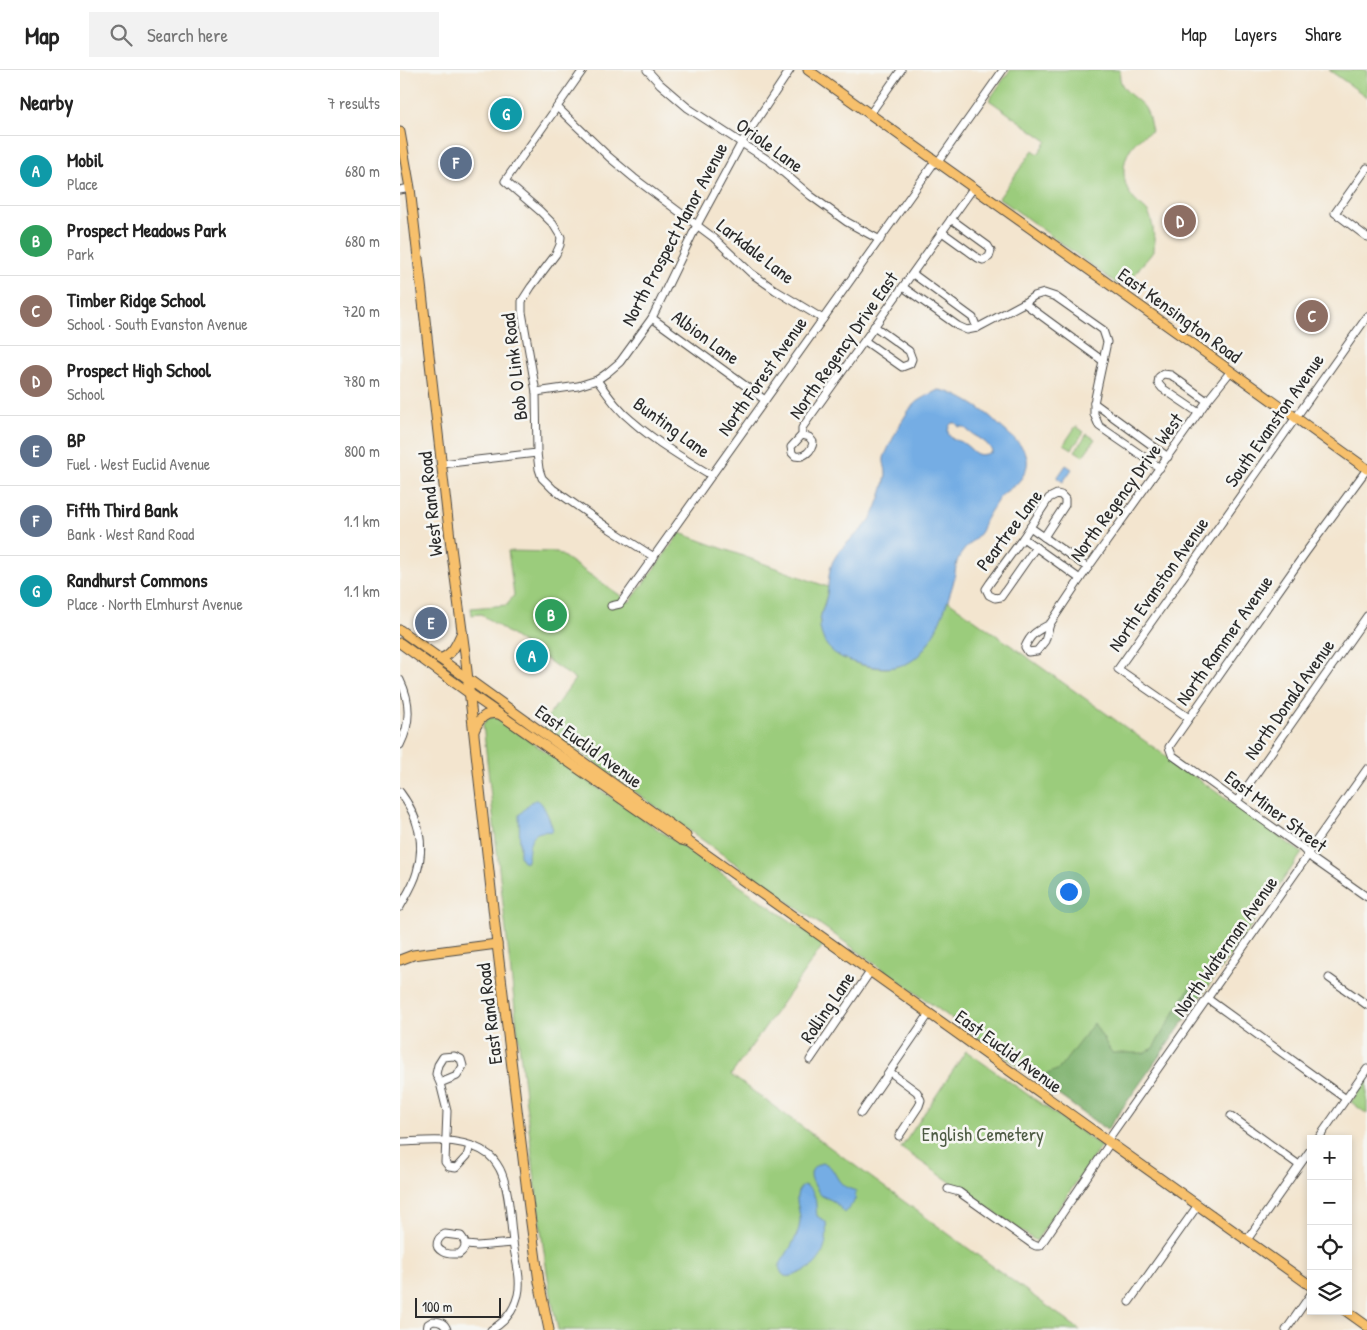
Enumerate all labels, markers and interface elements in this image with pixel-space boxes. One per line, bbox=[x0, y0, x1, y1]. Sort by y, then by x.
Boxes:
search box bbox=[89, 12, 439, 57]
text: Map bbox=[25, 19, 59, 51]
icon: search bbox=[107, 21, 135, 49]
text: Search here bbox=[147, 22, 228, 48]
text: Map bbox=[1181, 22, 1207, 47]
text: Layers bbox=[1235, 22, 1277, 47]
text: Share bbox=[1305, 22, 1342, 47]
text: Nearby bbox=[20, 88, 73, 117]
text: 7 results bbox=[327, 92, 380, 114]
pin: G bbox=[490, 95, 522, 133]
street label: Oriole Lane bbox=[731, 112, 809, 179]
street label: North Prospect Manor Avenue bbox=[615, 137, 734, 330]
pin: F bbox=[440, 144, 472, 182]
text: Mobil bbox=[67, 147, 103, 173]
text: A bbox=[32, 160, 40, 182]
text: 680 m bbox=[345, 160, 380, 182]
text: Place bbox=[67, 173, 98, 195]
pin: D bbox=[1164, 202, 1196, 240]
street label: Larkdale Lane bbox=[712, 212, 801, 290]
text: Prospect Meadows Park bbox=[67, 217, 226, 243]
text: B bbox=[32, 230, 40, 252]
text: 680 m bbox=[345, 230, 380, 252]
text: Park bbox=[67, 243, 94, 265]
street label: East Kensington Road bbox=[1113, 261, 1248, 369]
street label: North Regency Drive East bbox=[782, 266, 904, 424]
text: Timber Ridge School bbox=[67, 287, 205, 313]
pin: C bbox=[1296, 297, 1328, 335]
text: C bbox=[32, 300, 40, 322]
text: 720 m bbox=[343, 300, 380, 322]
street label: Albion Lane bbox=[667, 304, 745, 371]
street label: Bob O Link Road bbox=[494, 311, 533, 422]
street label: North Forest Avenue bbox=[711, 311, 813, 441]
text: School · South Evanston Avenue bbox=[67, 313, 248, 335]
street label: South Evanston Avenue bbox=[1218, 348, 1330, 492]
text: Prospect High School bbox=[67, 357, 211, 383]
text: D bbox=[32, 370, 40, 392]
text: 780 m bbox=[343, 370, 380, 392]
text: School bbox=[67, 383, 104, 405]
street label: Bunting Lane bbox=[628, 390, 716, 464]
street label: North Regency Drive West bbox=[1063, 407, 1189, 567]
text: BP bbox=[67, 427, 86, 453]
text: E bbox=[32, 440, 40, 462]
text: 800 m bbox=[344, 440, 380, 462]
street label: West Rand Road bbox=[412, 450, 448, 558]
text: Fuel · West Euclid Avenue bbox=[67, 453, 210, 475]
street label: Peartree Lane bbox=[970, 484, 1048, 576]
text: Fifth Third Bank bbox=[67, 497, 178, 523]
text: F bbox=[33, 510, 39, 532]
text: 1.1 km bbox=[344, 510, 380, 532]
street label: North Evanston Avenue bbox=[1102, 511, 1214, 656]
text: Bank · West Rand Road bbox=[67, 523, 194, 545]
text: Randhurst Commons bbox=[67, 567, 208, 593]
street label: North Rammer Avenue bbox=[1169, 569, 1279, 710]
text: G bbox=[32, 580, 40, 602]
text: 1.1 km bbox=[344, 580, 380, 602]
text: Place · North Elmhurst Avenue bbox=[67, 593, 243, 615]
pin: B bbox=[535, 596, 567, 634]
pin: E bbox=[415, 604, 447, 642]
street label: North Donald Avenue bbox=[1238, 633, 1341, 764]
pin: A bbox=[516, 637, 548, 675]
street label: East Euclid Avenue bbox=[530, 698, 648, 794]
street label: East Miner Street bbox=[1220, 764, 1333, 858]
street label: North Waterman Avenue bbox=[1167, 870, 1284, 1021]
your location bbox=[1056, 879, 1082, 905]
street label: East Rand Road bbox=[470, 961, 508, 1066]
street label: Rolling Lane bbox=[794, 966, 861, 1048]
street label: East Euclid Avenue bbox=[950, 1003, 1068, 1099]
park label: English Cemetery bbox=[922, 1121, 1044, 1147]
map controls bbox=[1307, 1135, 1352, 1315]
button: + bbox=[1307, 1135, 1352, 1180]
button: − bbox=[1307, 1180, 1352, 1225]
button: locate bbox=[1307, 1225, 1352, 1270]
button: layers bbox=[1307, 1270, 1352, 1315]
scale bar bbox=[415, 1295, 501, 1318]
text: 100 m bbox=[422, 1297, 452, 1316]

